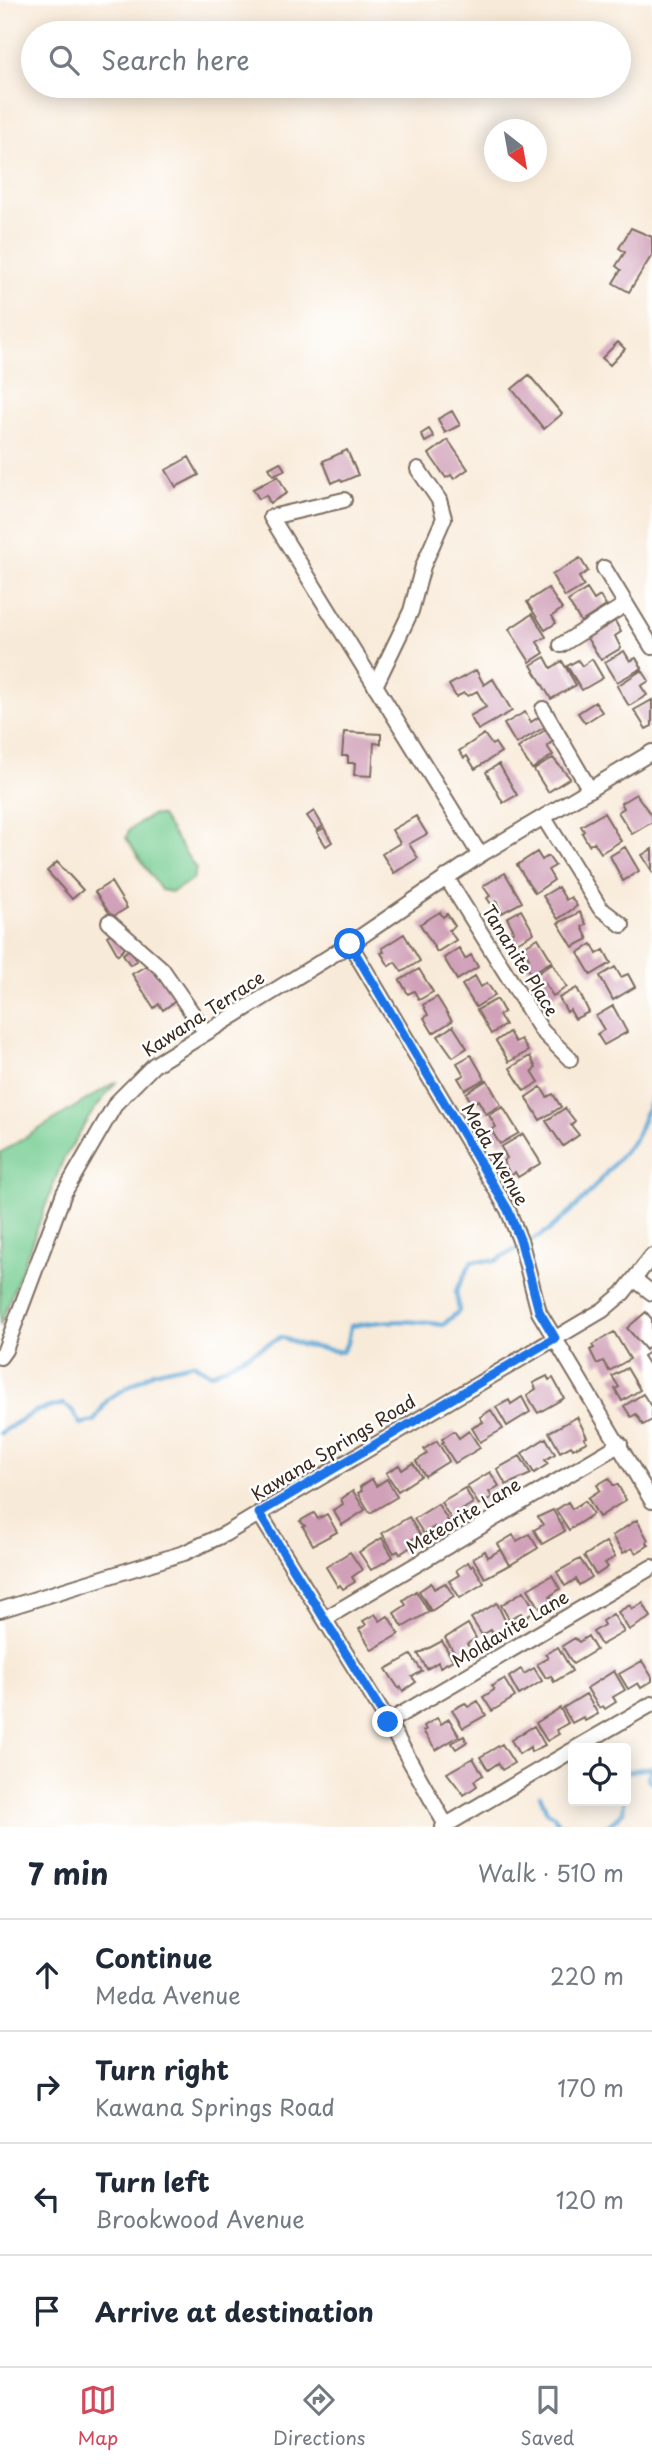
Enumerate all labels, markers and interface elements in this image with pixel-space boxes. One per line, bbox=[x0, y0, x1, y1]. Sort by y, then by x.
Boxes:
search box bbox=[21, 21, 631, 98]
text: Search here bbox=[101, 40, 250, 79]
icon: search bbox=[45, 41, 83, 79]
north arrow bbox=[484, 119, 547, 182]
street label: Tananite Place bbox=[476, 899, 566, 1021]
route start bbox=[334, 928, 365, 959]
street label: Kawana Terrace bbox=[137, 963, 269, 1063]
street label: Meda Avenue bbox=[456, 1098, 536, 1210]
street label: Kawana Springs Road bbox=[246, 1387, 420, 1507]
street label: Meteorite Lane bbox=[400, 1470, 526, 1560]
street label: Moldavite Lane bbox=[446, 1582, 574, 1674]
route end bbox=[372, 1706, 403, 1737]
map controls bbox=[568, 1743, 631, 1806]
button: locate bbox=[568, 1743, 631, 1806]
text: 7 min bbox=[28, 1850, 109, 1895]
text: Walk · 510 m bbox=[478, 1855, 624, 1890]
text: Continue bbox=[95, 1938, 212, 1977]
icon: ahead bbox=[28, 1956, 66, 1994]
text: 220 m bbox=[550, 1958, 624, 1993]
text: Meda Avenue bbox=[95, 1977, 241, 2012]
text: Turn right bbox=[95, 2050, 229, 2089]
icon: right bbox=[28, 2068, 66, 2106]
text: 170 m bbox=[557, 2070, 624, 2105]
text: Kawana Springs Road bbox=[95, 2089, 335, 2124]
text: Turn left bbox=[95, 2162, 210, 2201]
icon: left bbox=[28, 2180, 66, 2218]
text: 120 m bbox=[556, 2182, 624, 2217]
text: Brookwood Avenue bbox=[95, 2201, 305, 2236]
icon: arrive bbox=[28, 2292, 66, 2330]
text: Arrive at destination bbox=[95, 2292, 374, 2331]
tab: Map bbox=[78, 2381, 118, 2451]
tab: Directions bbox=[273, 2381, 366, 2451]
tab: Saved bbox=[521, 2381, 574, 2451]

